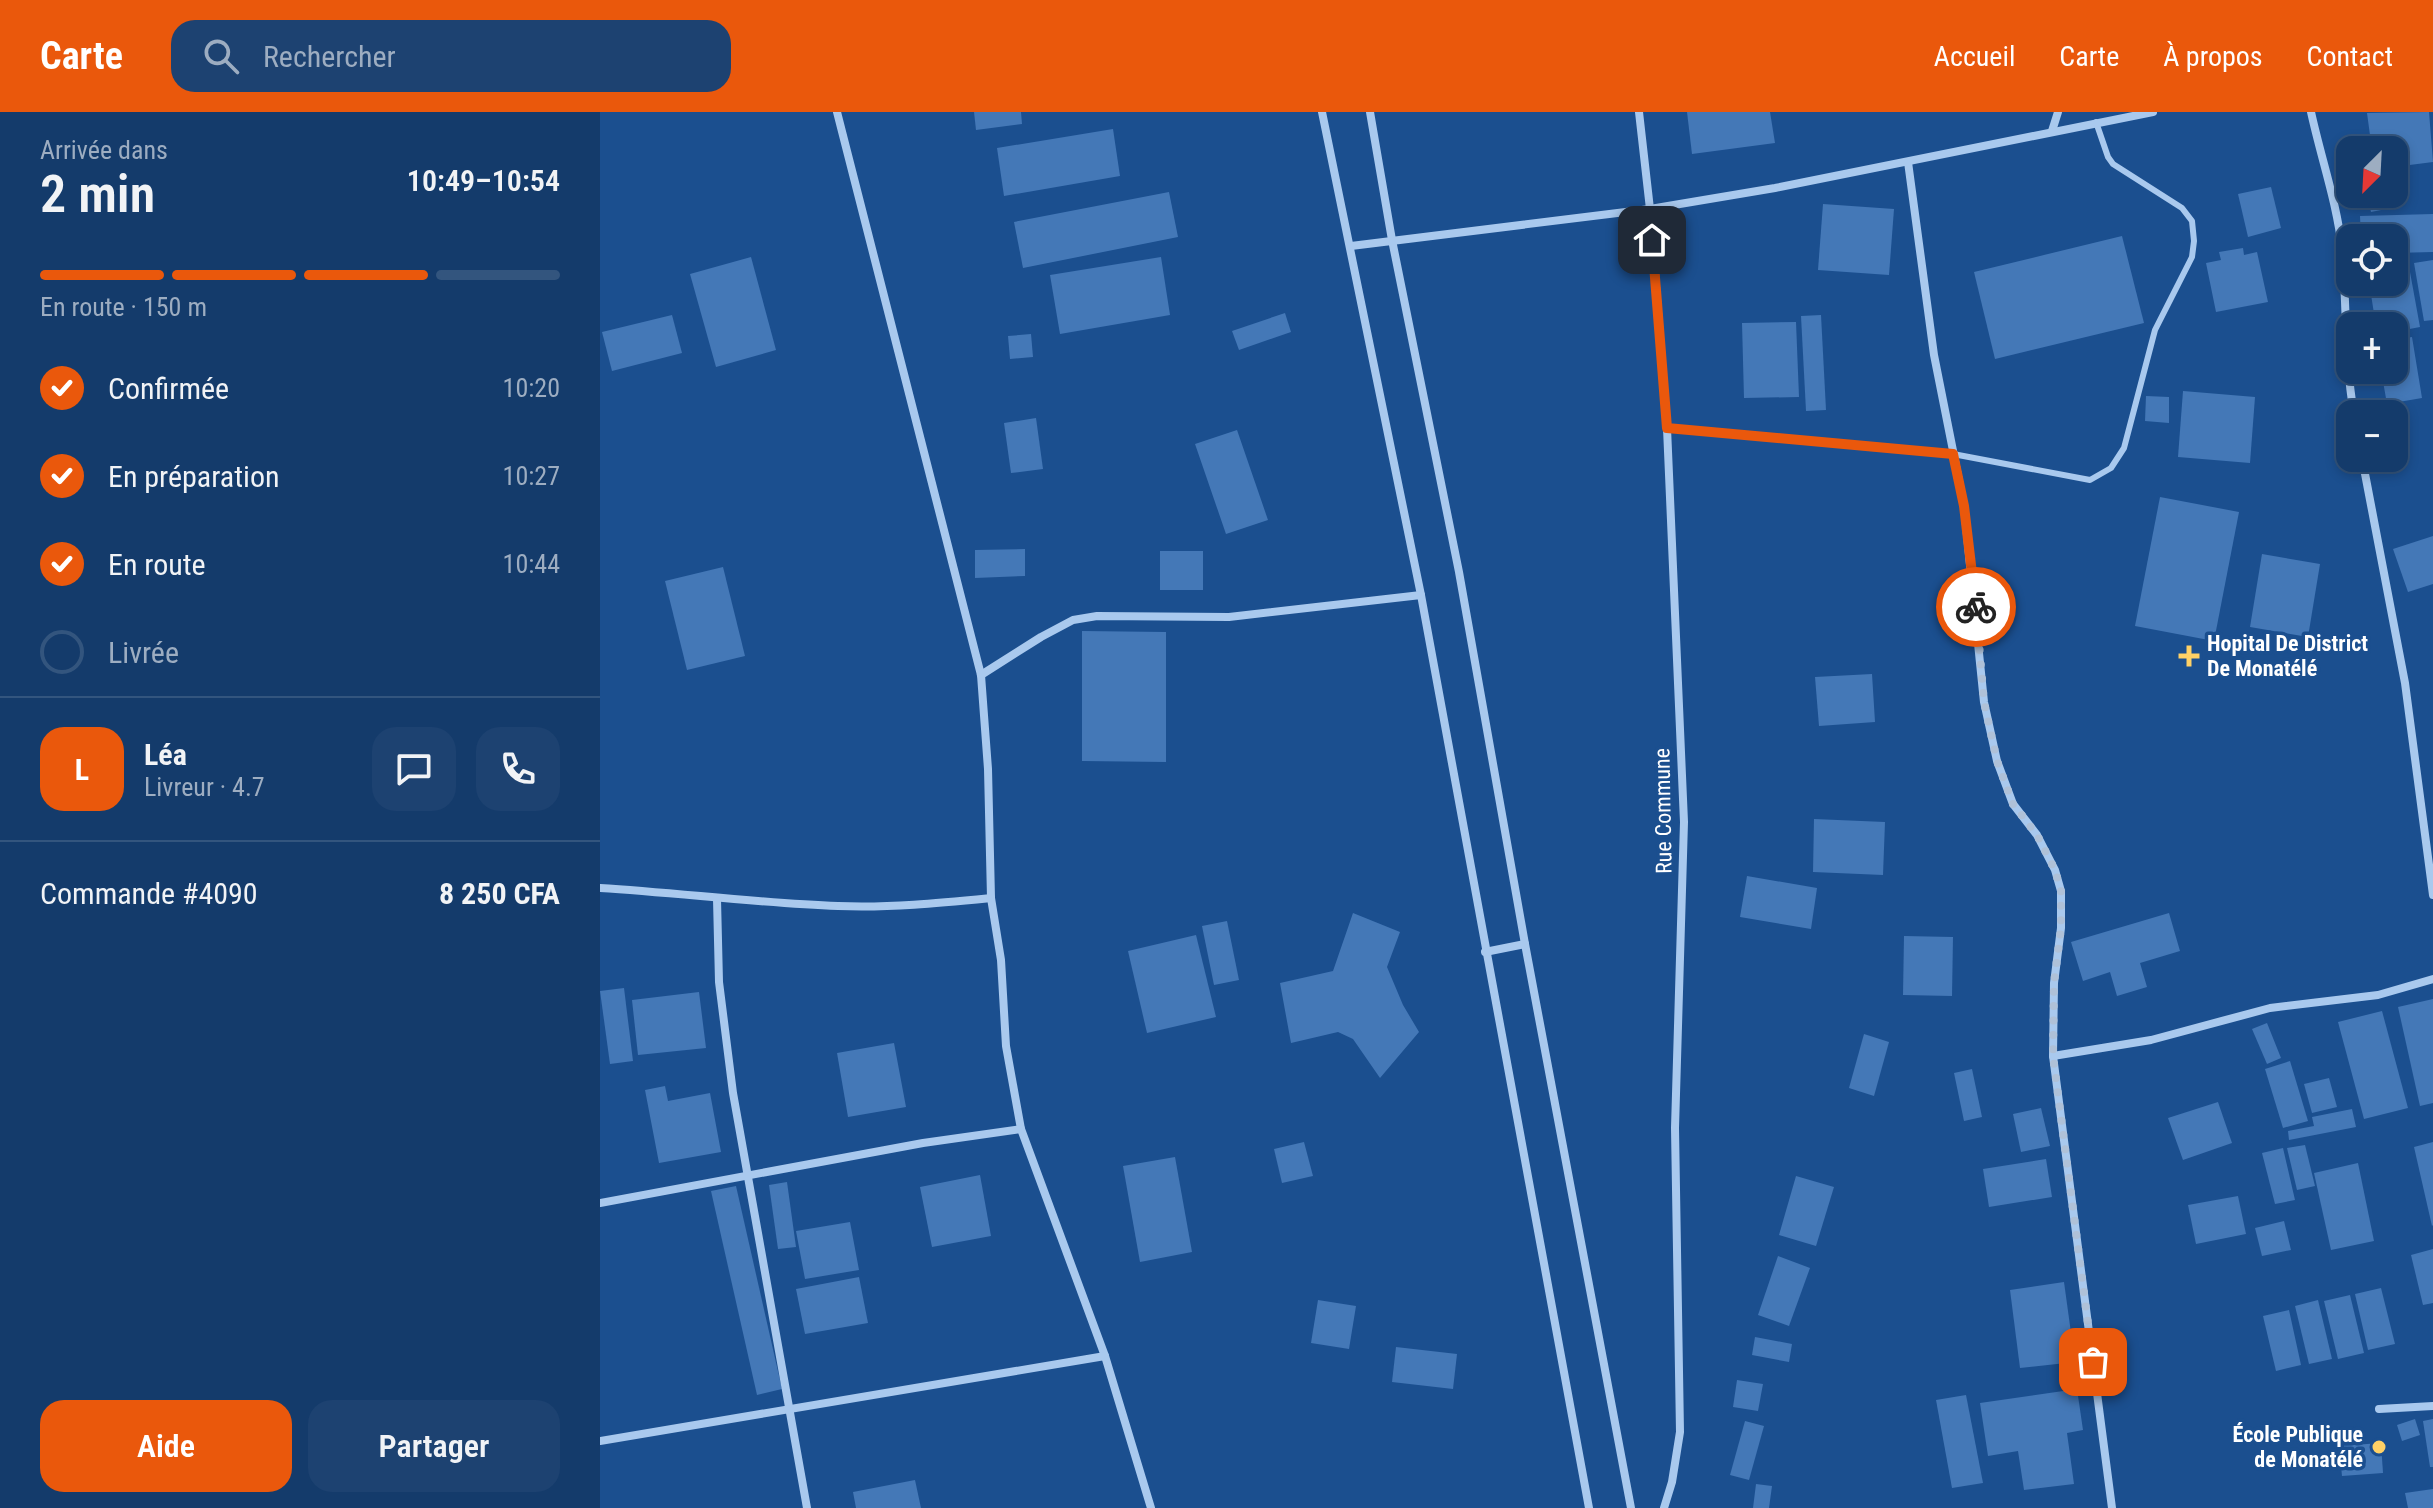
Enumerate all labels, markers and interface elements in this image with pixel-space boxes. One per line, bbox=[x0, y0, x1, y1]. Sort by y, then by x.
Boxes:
search box bbox=[171, 20, 731, 92]
text: Carte bbox=[40, 34, 123, 78]
icon: search bbox=[199, 34, 243, 78]
text: Rechercher bbox=[263, 39, 396, 74]
text: Accueil bbox=[1934, 40, 2015, 73]
text: Carte bbox=[2059, 40, 2119, 73]
text: À propos bbox=[2163, 40, 2263, 73]
text: Contact bbox=[2307, 40, 2393, 73]
text: Arrivée dans bbox=[40, 135, 168, 165]
north arrow bbox=[2336, 136, 2408, 208]
map controls bbox=[2336, 136, 2408, 472]
text: 10:49–10:54 bbox=[407, 163, 560, 198]
text: 2 min bbox=[40, 164, 155, 225]
pin bbox=[1618, 206, 1686, 274]
icon: home bbox=[1630, 218, 1674, 262]
button: locate bbox=[2336, 224, 2408, 296]
text: En route · 150 m bbox=[40, 292, 207, 322]
button: + bbox=[2336, 312, 2408, 384]
icon: check bbox=[40, 366, 84, 410]
text: Confirmée bbox=[108, 371, 229, 406]
text: 10:20 bbox=[503, 373, 560, 403]
button: − bbox=[2336, 400, 2408, 472]
icon: check bbox=[40, 454, 84, 498]
text: En préparation bbox=[108, 459, 280, 494]
text: 10:27 bbox=[503, 461, 560, 491]
icon: check bbox=[40, 542, 84, 586]
text: En route bbox=[108, 547, 206, 582]
text: 10:44 bbox=[503, 549, 560, 579]
courier bbox=[1936, 567, 2016, 647]
icon: bike bbox=[1954, 585, 1998, 629]
place label: Hopital De District De Monatélé bbox=[2207, 631, 2368, 681]
text: Livrée bbox=[108, 635, 179, 670]
marker: Hopital De District De Monatélé bbox=[2178, 645, 2200, 667]
button: chat bbox=[372, 727, 456, 811]
button: phone bbox=[476, 727, 560, 811]
text: Léa bbox=[144, 737, 187, 772]
street label: Rue Commune bbox=[1649, 748, 1677, 874]
text: L bbox=[75, 752, 89, 787]
text: Livreur · 4.7 bbox=[144, 772, 265, 802]
text: Commande #4090 bbox=[40, 876, 258, 911]
text: 8 250 CFA bbox=[439, 876, 560, 911]
pin bbox=[2059, 1328, 2127, 1396]
icon: bag bbox=[2071, 1340, 2115, 1384]
button: Aide bbox=[40, 1400, 292, 1492]
button: Partager bbox=[308, 1400, 560, 1492]
place label: École Publique de Monatélé bbox=[2233, 1422, 2363, 1472]
marker: École Publique de Monatélé bbox=[2370, 1438, 2388, 1456]

